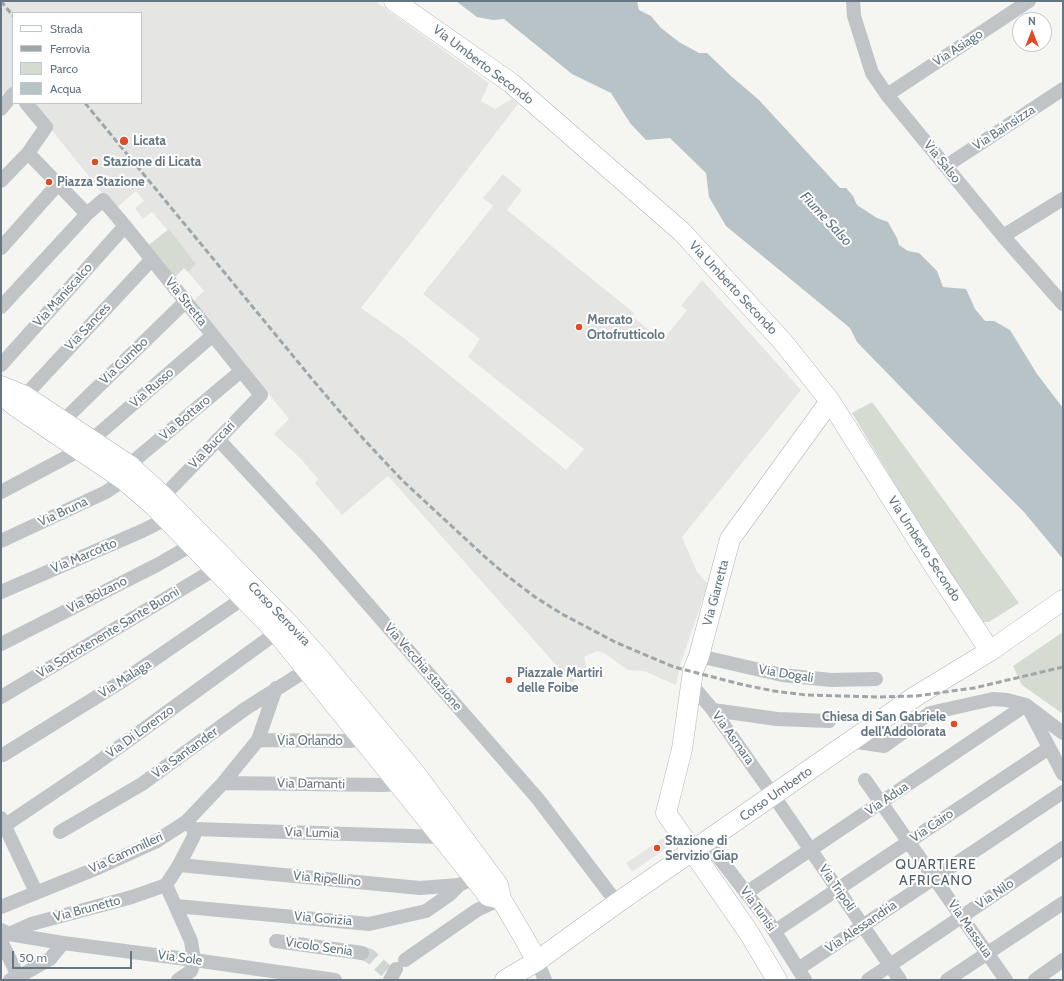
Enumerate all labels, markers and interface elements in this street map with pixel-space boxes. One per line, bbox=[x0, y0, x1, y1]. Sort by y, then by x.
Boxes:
legend bbox=[12, 12, 142, 104]
north arrow bbox=[1012, 12, 1052, 52]
text: N bbox=[1028, 14, 1036, 28]
text: Strada bbox=[50, 21, 83, 36]
street label: Via Umberto Secondo bbox=[429, 22, 537, 108]
street label: Via Asiago bbox=[930, 26, 986, 70]
text: Ferrovia bbox=[50, 41, 90, 56]
text: Parco bbox=[50, 61, 78, 76]
text: Acqua bbox=[50, 81, 81, 96]
street label: Via Bainsizza bbox=[970, 102, 1038, 154]
place label: Licata bbox=[133, 133, 166, 149]
marker: Licata bbox=[118, 135, 130, 147]
street label: Via Salso bbox=[920, 138, 964, 186]
place label: Stazione di Licata bbox=[103, 154, 201, 170]
marker: Stazione di Licata bbox=[90, 157, 100, 167]
place label: Piazza Stazione bbox=[57, 174, 145, 190]
marker: Piazza Stazione bbox=[44, 177, 54, 187]
water label: Fiume Salso bbox=[797, 188, 855, 250]
street label: Via Umberto Secondo bbox=[686, 238, 780, 338]
street label: Via Maniscalco bbox=[30, 260, 96, 330]
street label: Via Stretta bbox=[162, 275, 210, 329]
street label: Via Sances bbox=[62, 300, 114, 354]
place label: Mercato Ortofrutticolo bbox=[587, 312, 665, 343]
marker: Mercato Ortofrutticolo bbox=[574, 322, 584, 332]
street label: Via Cumbo bbox=[97, 334, 151, 388]
street label: Via Russo bbox=[127, 365, 177, 411]
street label: Via Bottaro bbox=[156, 392, 214, 444]
street label: Via Buccari bbox=[186, 418, 238, 472]
street label: Via Umberto Secondo bbox=[884, 493, 964, 605]
street label: Via Bruna bbox=[36, 494, 90, 530]
street label: Via Marcotto bbox=[49, 535, 119, 577]
street label: Via Giarretta bbox=[700, 558, 732, 628]
street label: Via Bolzano bbox=[64, 573, 130, 617]
street label: Corso Serrovira bbox=[244, 579, 314, 649]
street label: Via Sottotenente Sante Buoni bbox=[34, 584, 182, 682]
street label: Via Vecchia stazione bbox=[381, 620, 465, 714]
street label: Via Malaga bbox=[96, 656, 154, 702]
street label: Via Dogali bbox=[757, 662, 815, 686]
place label: Piazzale Martiri delle Foibe bbox=[517, 665, 603, 696]
marker: Piazzale Martiri delle Foibe bbox=[504, 675, 514, 685]
street label: Via Di Lorenzo bbox=[103, 702, 177, 762]
street label: Via Asmara bbox=[709, 708, 757, 768]
place label: Chiesa di San Gabriele dell'Addolorata bbox=[822, 709, 946, 740]
marker: Chiesa di San Gabriele dell'Addolorata bbox=[949, 719, 959, 729]
street label: Via Santander bbox=[149, 724, 221, 782]
street label: Via Orlando bbox=[277, 733, 343, 749]
street label: Corso Umberto bbox=[737, 763, 815, 825]
street label: Via Damanti bbox=[277, 776, 345, 792]
street label: Via Adua bbox=[863, 779, 911, 819]
street label: Via Cairo bbox=[908, 806, 956, 846]
street label: Via Lumia bbox=[285, 824, 339, 842]
street label: Via Cammilleri bbox=[87, 829, 165, 877]
place label: Stazione di Servizio Giap bbox=[665, 833, 738, 864]
marker: Stazione di Servizio Giap bbox=[652, 843, 662, 853]
district label: QUARTIERE AFRICANO bbox=[895, 857, 977, 890]
street label: Via Tripoli bbox=[815, 862, 859, 914]
street label: Via Ripellino bbox=[292, 868, 362, 890]
street label: Via Nilo bbox=[973, 876, 1017, 912]
street label: Via Tunisi bbox=[737, 884, 779, 934]
street label: Via Brunetto bbox=[52, 893, 122, 925]
street label: Via Alessandria bbox=[822, 897, 900, 957]
street label: Via Massaua bbox=[944, 897, 996, 961]
street label: Via Gorizia bbox=[293, 909, 353, 929]
street label: Vicolo Senia bbox=[284, 935, 354, 959]
scale bar bbox=[14, 943, 134, 969]
street label: Via Sole bbox=[157, 947, 203, 969]
text: 50 m bbox=[19, 950, 47, 965]

